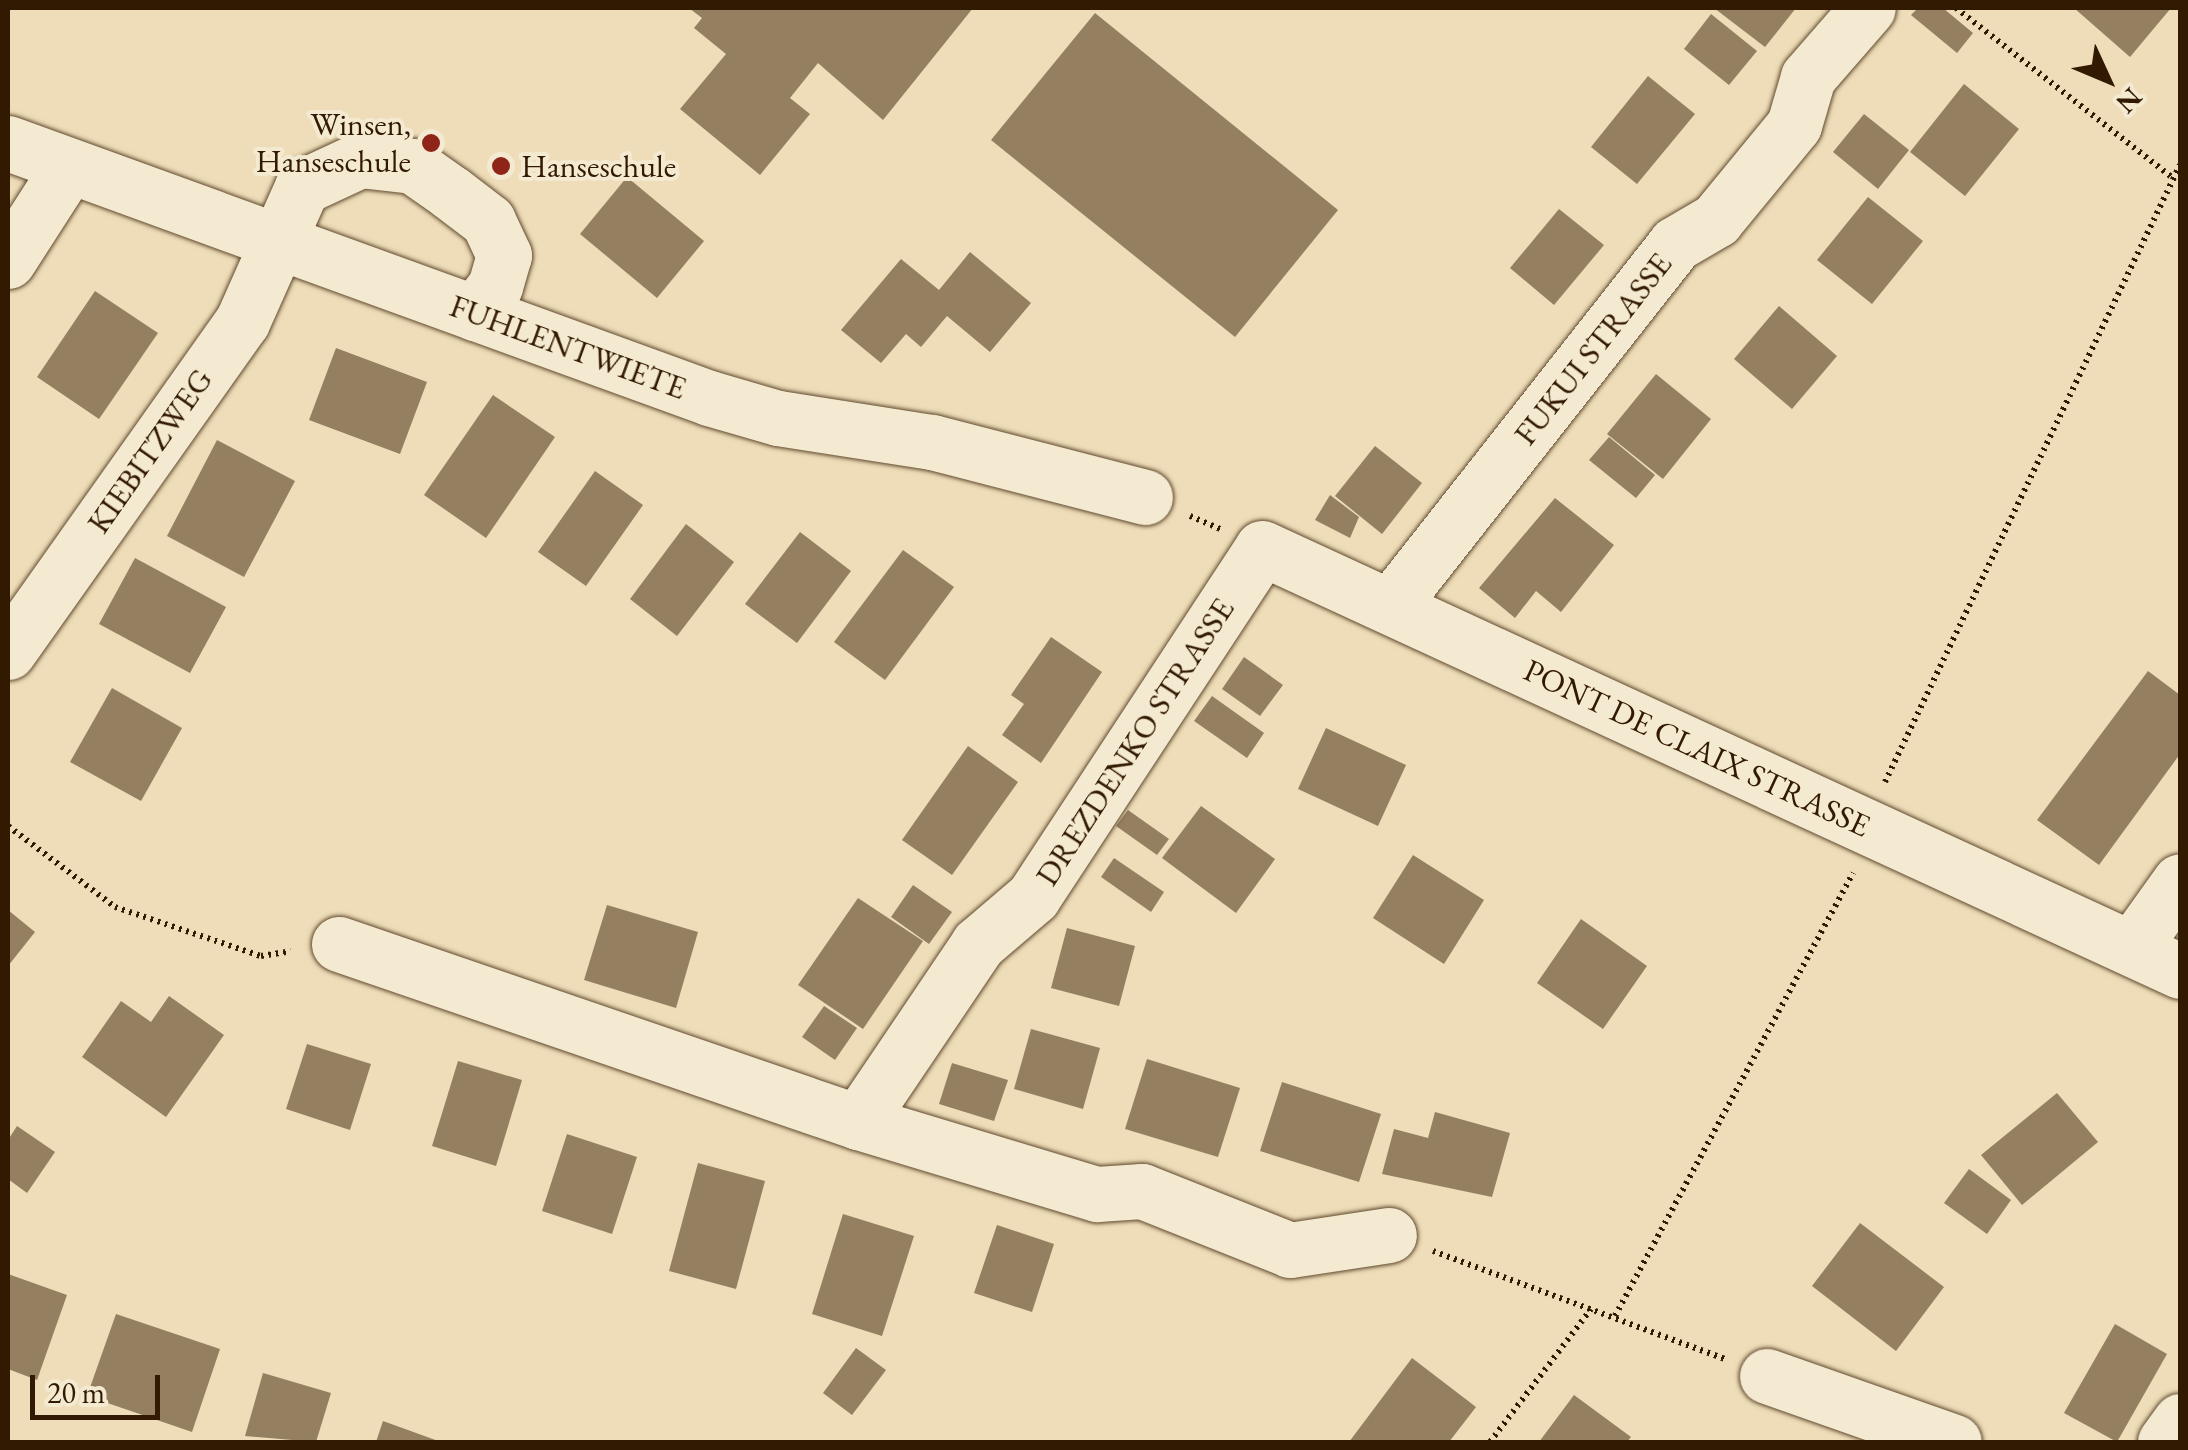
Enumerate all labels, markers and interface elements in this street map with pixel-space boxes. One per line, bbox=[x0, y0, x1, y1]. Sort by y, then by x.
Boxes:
north arrow bbox=[2058, 30, 2158, 130]
text: N bbox=[2109, 80, 2150, 121]
place label: Winsen, Hanseschule bbox=[256, 106, 411, 181]
marker: Winsen, Hanseschule bbox=[420, 132, 442, 154]
place label: Hanseschule bbox=[521, 147, 676, 185]
marker: Hanseschule bbox=[490, 155, 512, 177]
street label: FUKUI STRASSE bbox=[1506, 245, 1680, 453]
street label: FUHLENTWIETE bbox=[445, 286, 691, 408]
street label: KIEBITZWEG bbox=[79, 361, 221, 541]
street label: DREZDENKO STRASSE bbox=[1028, 591, 1242, 893]
street label: PONT DE CLAIX STRASSE bbox=[1518, 651, 1876, 845]
scale bar bbox=[35, 1355, 165, 1417]
text: 20 m bbox=[47, 1373, 105, 1412]

